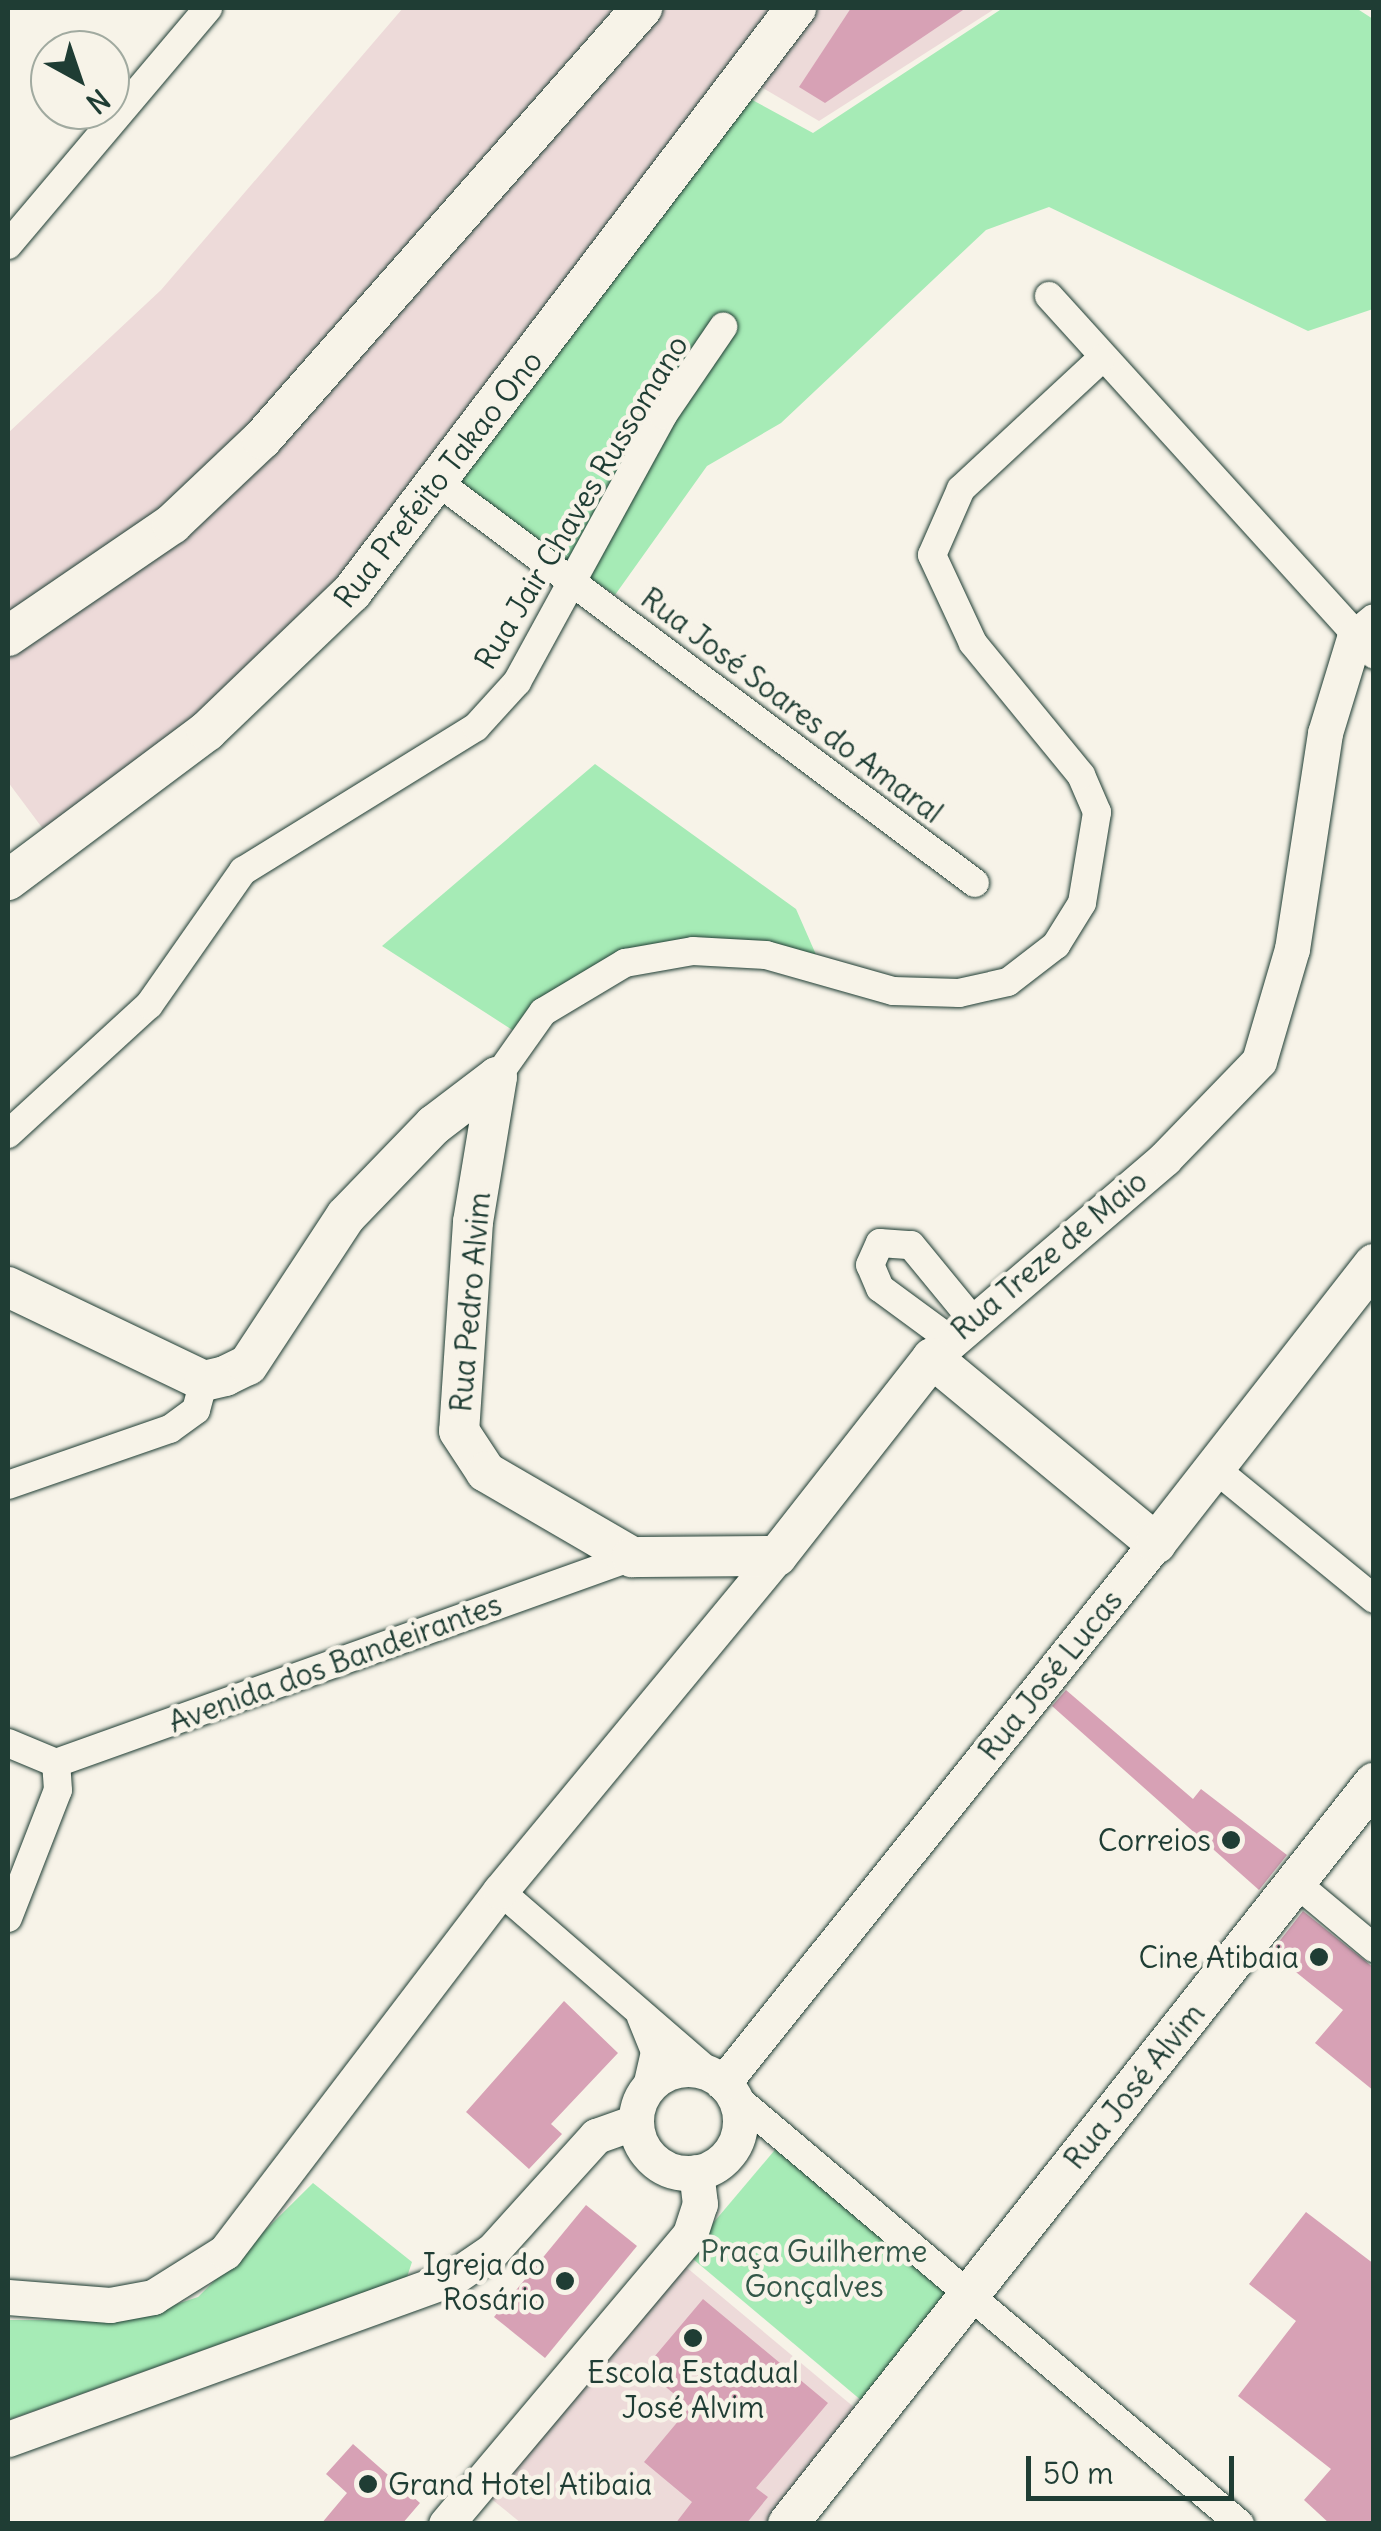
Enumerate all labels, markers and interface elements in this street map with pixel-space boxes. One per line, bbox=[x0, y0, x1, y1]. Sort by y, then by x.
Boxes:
north arrow bbox=[30, 30, 130, 130]
text: N bbox=[79, 81, 117, 121]
street label: Rua Jair Chaves Russomano bbox=[467, 329, 695, 675]
street label: Rua Prefeito Takao Ono bbox=[326, 343, 550, 615]
street label: Rua José Soares do Amaral bbox=[634, 580, 950, 830]
street label: Rua Treze de Maio bbox=[944, 1163, 1154, 1347]
street label: Rua Pedro Alvim bbox=[442, 1190, 498, 1414]
street label: Rua José Lucas bbox=[970, 1583, 1130, 1767]
street label: Avenida dos Bandeirantes bbox=[164, 1586, 506, 1740]
place label: Correios bbox=[1098, 1822, 1211, 1858]
marker: Correios bbox=[1220, 1829, 1242, 1851]
place label: Cine Atibaia bbox=[1139, 1939, 1299, 1975]
marker: Cine Atibaia bbox=[1308, 1946, 1330, 1968]
street label: Rua José Alvim bbox=[1056, 1996, 1212, 2176]
park label: Praça Guilherme Gonçalves bbox=[700, 2233, 928, 2304]
place label: Igreja do Rosário bbox=[423, 2246, 545, 2316]
marker: Igreja do Rosário bbox=[554, 2270, 576, 2292]
marker: Escola Estadual José Alvim bbox=[682, 2327, 704, 2349]
place label: Escola Estadual José Alvim bbox=[587, 2354, 799, 2424]
scale bar bbox=[1031, 2436, 1238, 2498]
text: 50 m bbox=[1043, 2454, 1113, 2492]
place label: Grand Hotel Atibaia bbox=[388, 2466, 652, 2502]
marker: Grand Hotel Atibaia bbox=[357, 2473, 379, 2495]

